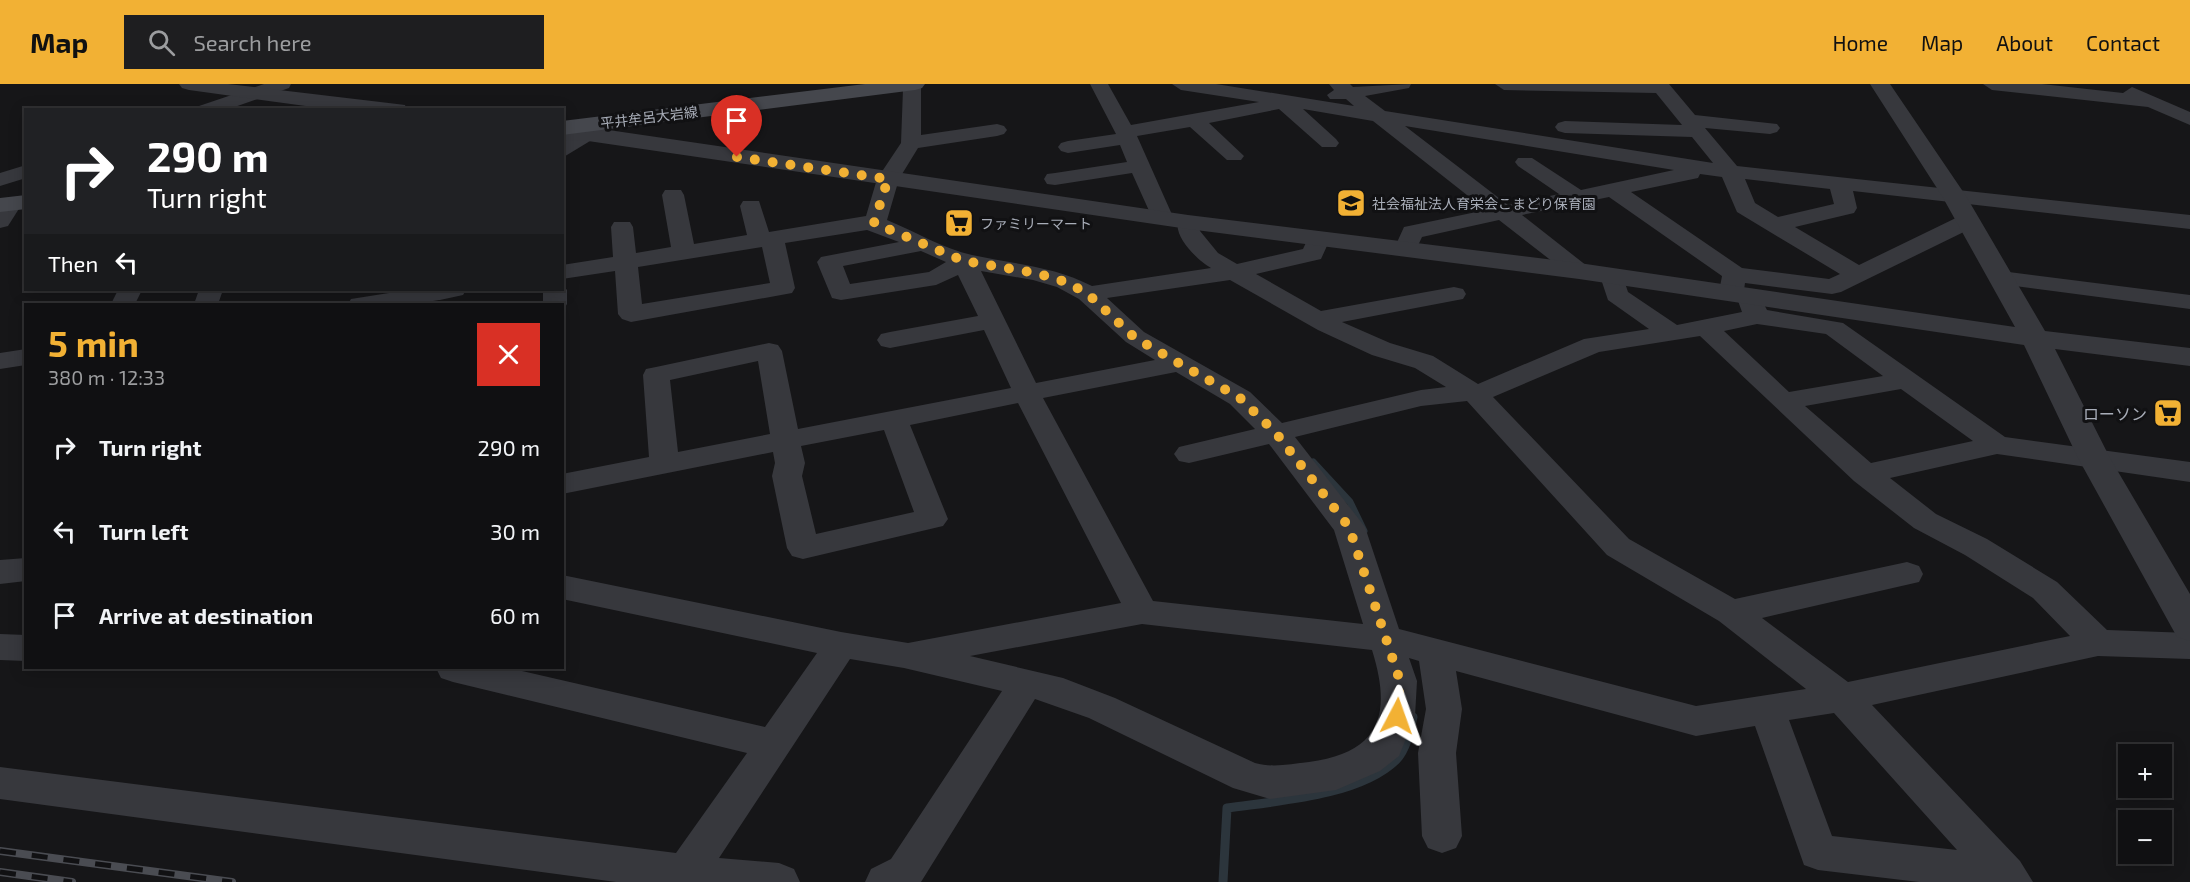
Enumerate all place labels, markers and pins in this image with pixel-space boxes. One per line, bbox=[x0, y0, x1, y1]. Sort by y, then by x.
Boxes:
pin bbox=[711, 95, 762, 157]
school or university icon: 社会福祉法人育栄会こまどり保育園 bbox=[1335, 187, 1367, 219]
place label: 社会福祉法人育栄会こまどり保育園 bbox=[1372, 195, 1596, 212]
supermarket icon: ファミリーマート bbox=[943, 207, 975, 239]
place label: ファミリーマート bbox=[980, 215, 1092, 232]
supermarket icon: ローソン bbox=[2152, 397, 2184, 429]
place label: ローソン bbox=[2083, 404, 2147, 423]

